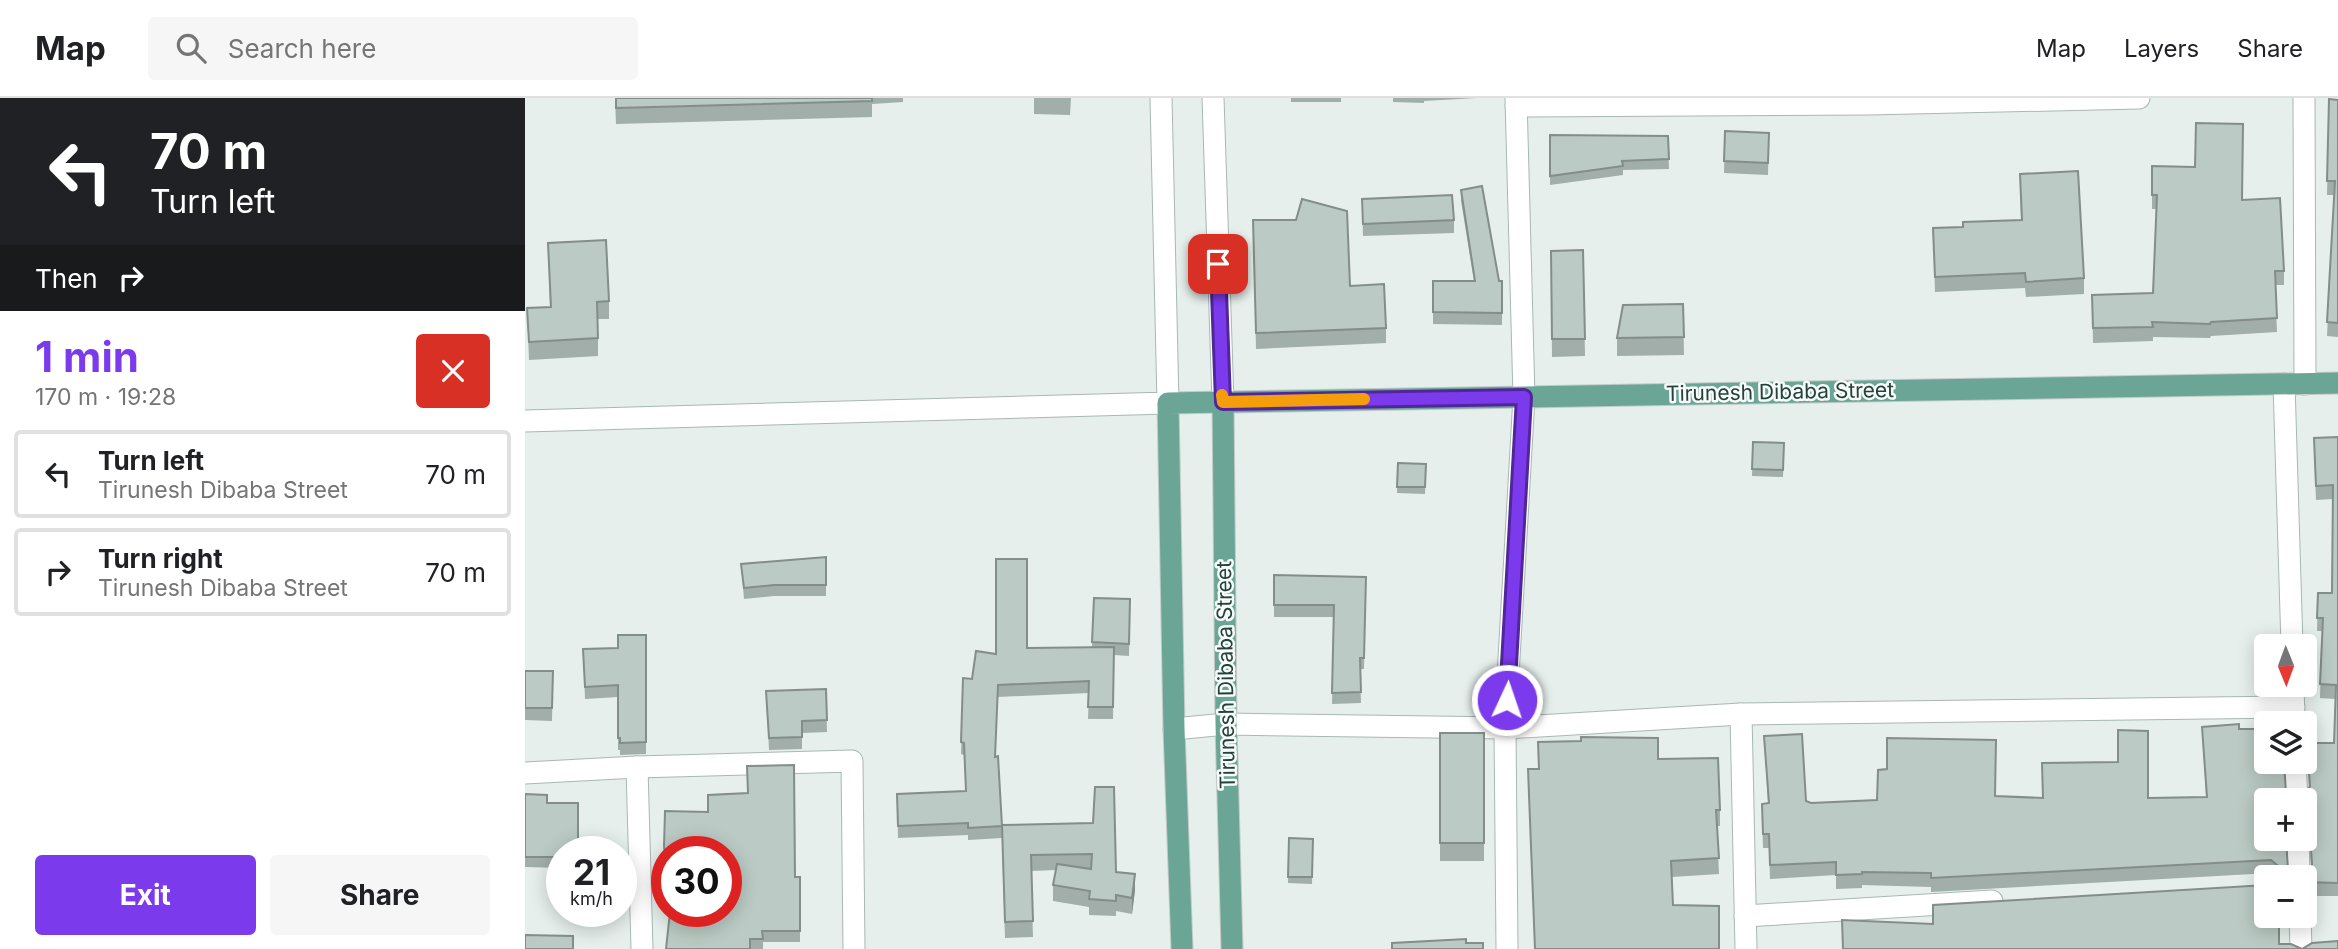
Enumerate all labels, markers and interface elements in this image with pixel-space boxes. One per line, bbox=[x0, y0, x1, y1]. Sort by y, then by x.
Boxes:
search box bbox=[148, 17, 638, 80]
text: Map bbox=[35, 28, 106, 68]
icon: search bbox=[172, 29, 210, 67]
text: Search here bbox=[228, 33, 376, 64]
text: Map bbox=[2036, 34, 2086, 63]
text: Layers bbox=[2124, 34, 2199, 63]
text: Share bbox=[2237, 34, 2303, 63]
text: 70 m bbox=[150, 122, 267, 181]
icon: left bbox=[35, 126, 126, 217]
text: Turn left bbox=[150, 182, 275, 221]
pin bbox=[1188, 234, 1248, 294]
icon: arrive bbox=[1199, 245, 1237, 283]
icon: right bbox=[112, 259, 150, 297]
text: Then bbox=[35, 263, 98, 294]
text: 1 min bbox=[35, 331, 139, 382]
button: close bbox=[416, 334, 490, 408]
street label: Tirunesh Dibaba Street bbox=[1666, 377, 1894, 406]
text: 170 m · 19:28 bbox=[35, 383, 176, 411]
text: Turn left bbox=[98, 445, 204, 476]
icon: left bbox=[39, 455, 77, 493]
text: 70 m bbox=[425, 459, 486, 490]
text: Tirunesh Dibaba Street bbox=[98, 476, 348, 504]
text: Turn right bbox=[98, 543, 223, 574]
icon: right bbox=[39, 553, 77, 591]
text: 70 m bbox=[425, 557, 486, 588]
street label: Tirunesh Dibaba Street bbox=[1211, 561, 1240, 789]
text: Tirunesh Dibaba Street bbox=[98, 574, 348, 602]
north arrow bbox=[2254, 634, 2317, 696]
map controls bbox=[2254, 634, 2317, 928]
position arrow bbox=[1470, 663, 1544, 737]
button: layers bbox=[2254, 711, 2317, 774]
button: + bbox=[2254, 788, 2317, 851]
speed limit sign: 30 bbox=[651, 836, 742, 927]
text: 21 bbox=[573, 851, 610, 893]
button: Exit bbox=[35, 855, 256, 935]
button: Share bbox=[270, 855, 490, 935]
button: − bbox=[2254, 865, 2317, 928]
text: km/h bbox=[570, 888, 613, 909]

